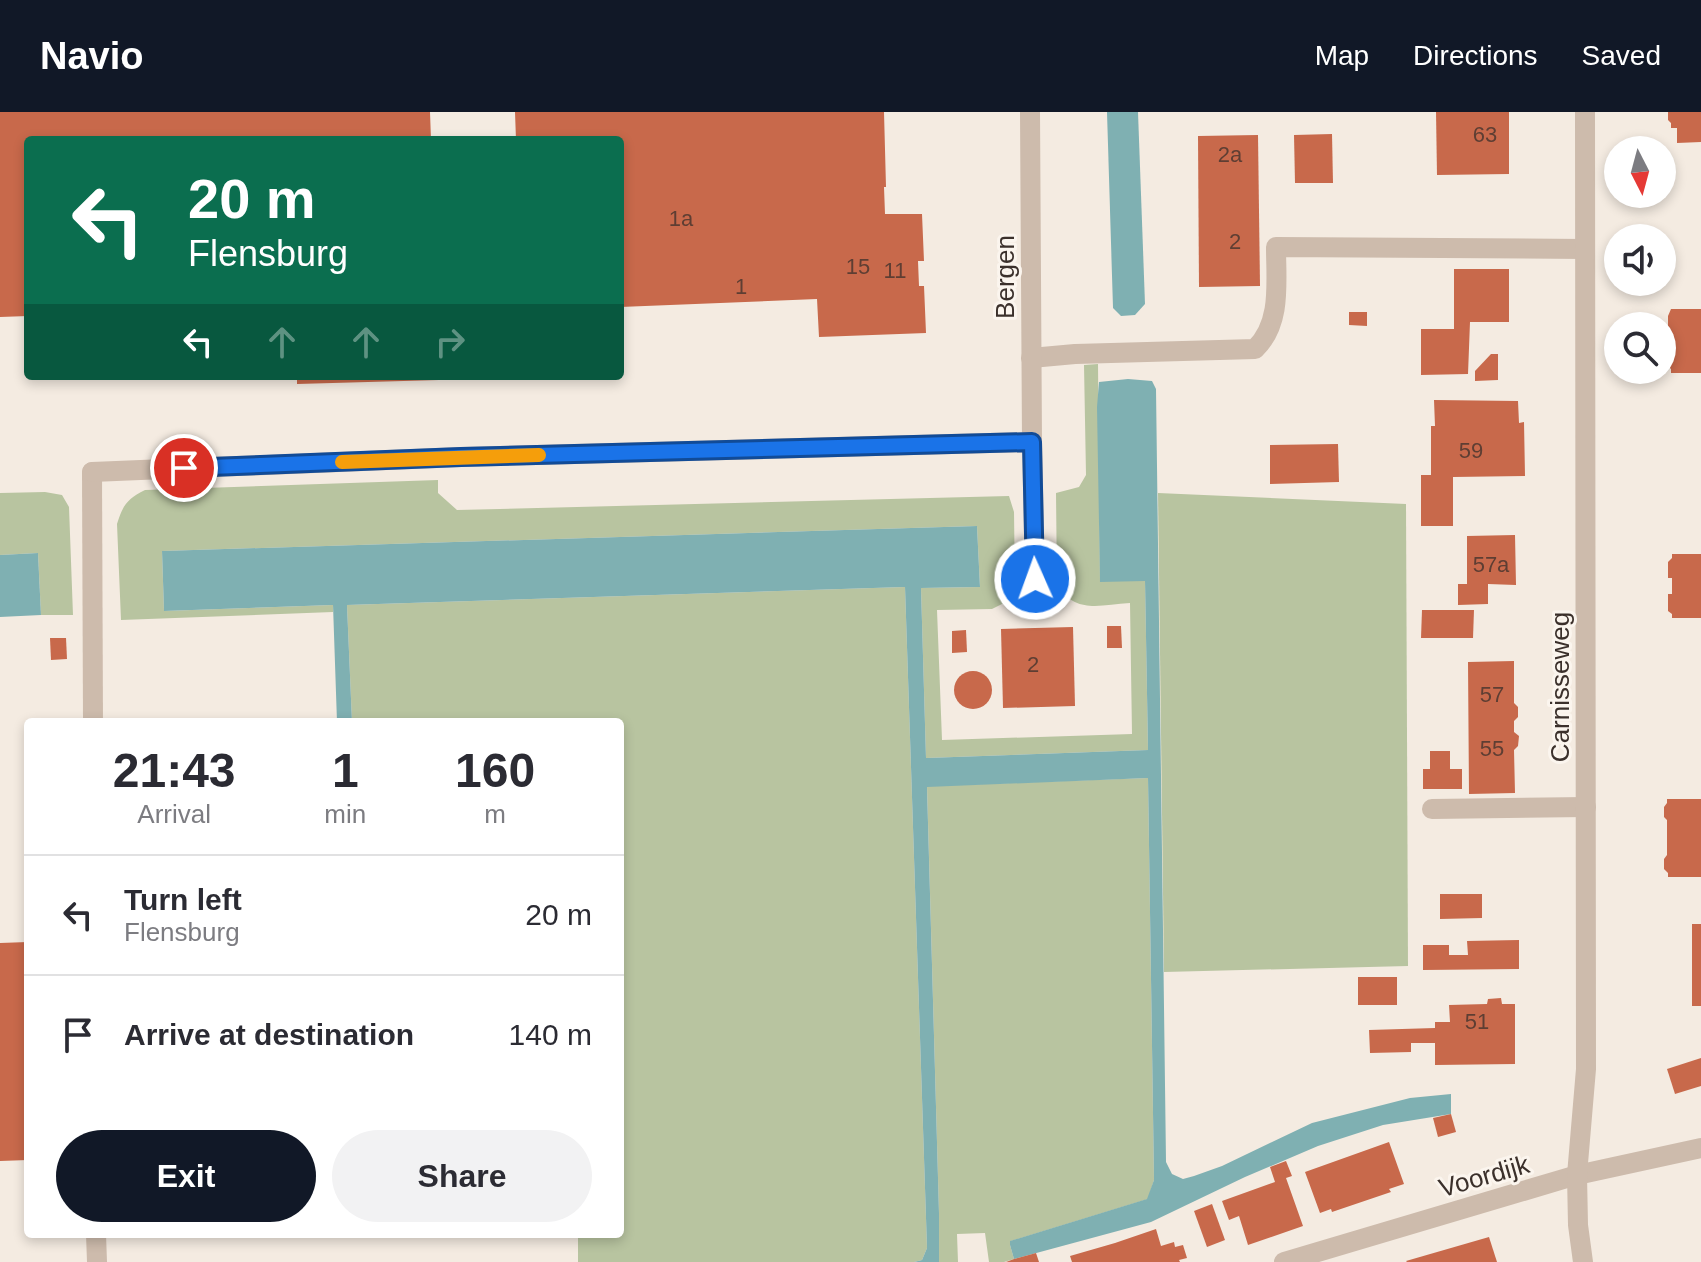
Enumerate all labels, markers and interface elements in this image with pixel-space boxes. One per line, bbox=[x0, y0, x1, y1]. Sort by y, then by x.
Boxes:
text: Navio bbox=[40, 35, 143, 77]
text: Map bbox=[1315, 40, 1369, 71]
text: Directions bbox=[1413, 40, 1538, 71]
text: Saved bbox=[1582, 40, 1661, 71]
house number: 63 bbox=[1473, 122, 1497, 147]
north arrow bbox=[1604, 136, 1676, 208]
map controls bbox=[1604, 136, 1676, 384]
house number: 2a bbox=[1218, 142, 1243, 167]
text: 20 m bbox=[188, 167, 316, 230]
icon: left bbox=[56, 168, 160, 272]
house number: 1a bbox=[669, 206, 694, 231]
button: sound bbox=[1604, 224, 1676, 296]
house number: 2 bbox=[1229, 229, 1241, 254]
text: Flensburg bbox=[188, 233, 348, 274]
street label: Bergen bbox=[990, 235, 1020, 319]
house number: 15 bbox=[846, 254, 870, 279]
house number: 11 bbox=[884, 258, 906, 283]
house number: 1 bbox=[735, 274, 747, 299]
button: search bbox=[1604, 312, 1676, 384]
icon: left bbox=[176, 320, 220, 364]
icon: ahead bbox=[260, 320, 304, 364]
icon: ahead bbox=[344, 320, 388, 364]
icon: right bbox=[428, 320, 472, 364]
pin bbox=[150, 434, 218, 502]
house number: 59 bbox=[1459, 438, 1483, 463]
icon: arrive bbox=[162, 446, 206, 490]
position arrow bbox=[993, 537, 1077, 621]
house number: 57a bbox=[1473, 552, 1510, 577]
street label: Carnisseweg bbox=[1545, 612, 1575, 762]
house number: 2 bbox=[1027, 652, 1039, 677]
house number: 57 bbox=[1480, 682, 1504, 707]
house number: 55 bbox=[1480, 736, 1504, 761]
text: 21:43 bbox=[113, 744, 236, 797]
text: 1 bbox=[332, 744, 359, 797]
text: 160 bbox=[455, 744, 535, 797]
text: Arrival bbox=[137, 799, 211, 829]
text: min bbox=[324, 799, 366, 829]
text: m bbox=[484, 799, 506, 829]
text: Turn left bbox=[124, 883, 242, 916]
icon: left bbox=[56, 893, 100, 937]
text: 20 m bbox=[525, 898, 592, 931]
text: Flensburg bbox=[124, 917, 240, 947]
house number: 51 bbox=[1465, 1009, 1489, 1034]
icon: arrive bbox=[56, 1013, 100, 1057]
text: Arrive at destination bbox=[124, 1018, 414, 1051]
text: 140 m bbox=[509, 1018, 592, 1051]
button: Exit bbox=[56, 1130, 316, 1222]
button: Share bbox=[332, 1130, 592, 1222]
street label: Voordijk bbox=[1435, 1149, 1534, 1203]

